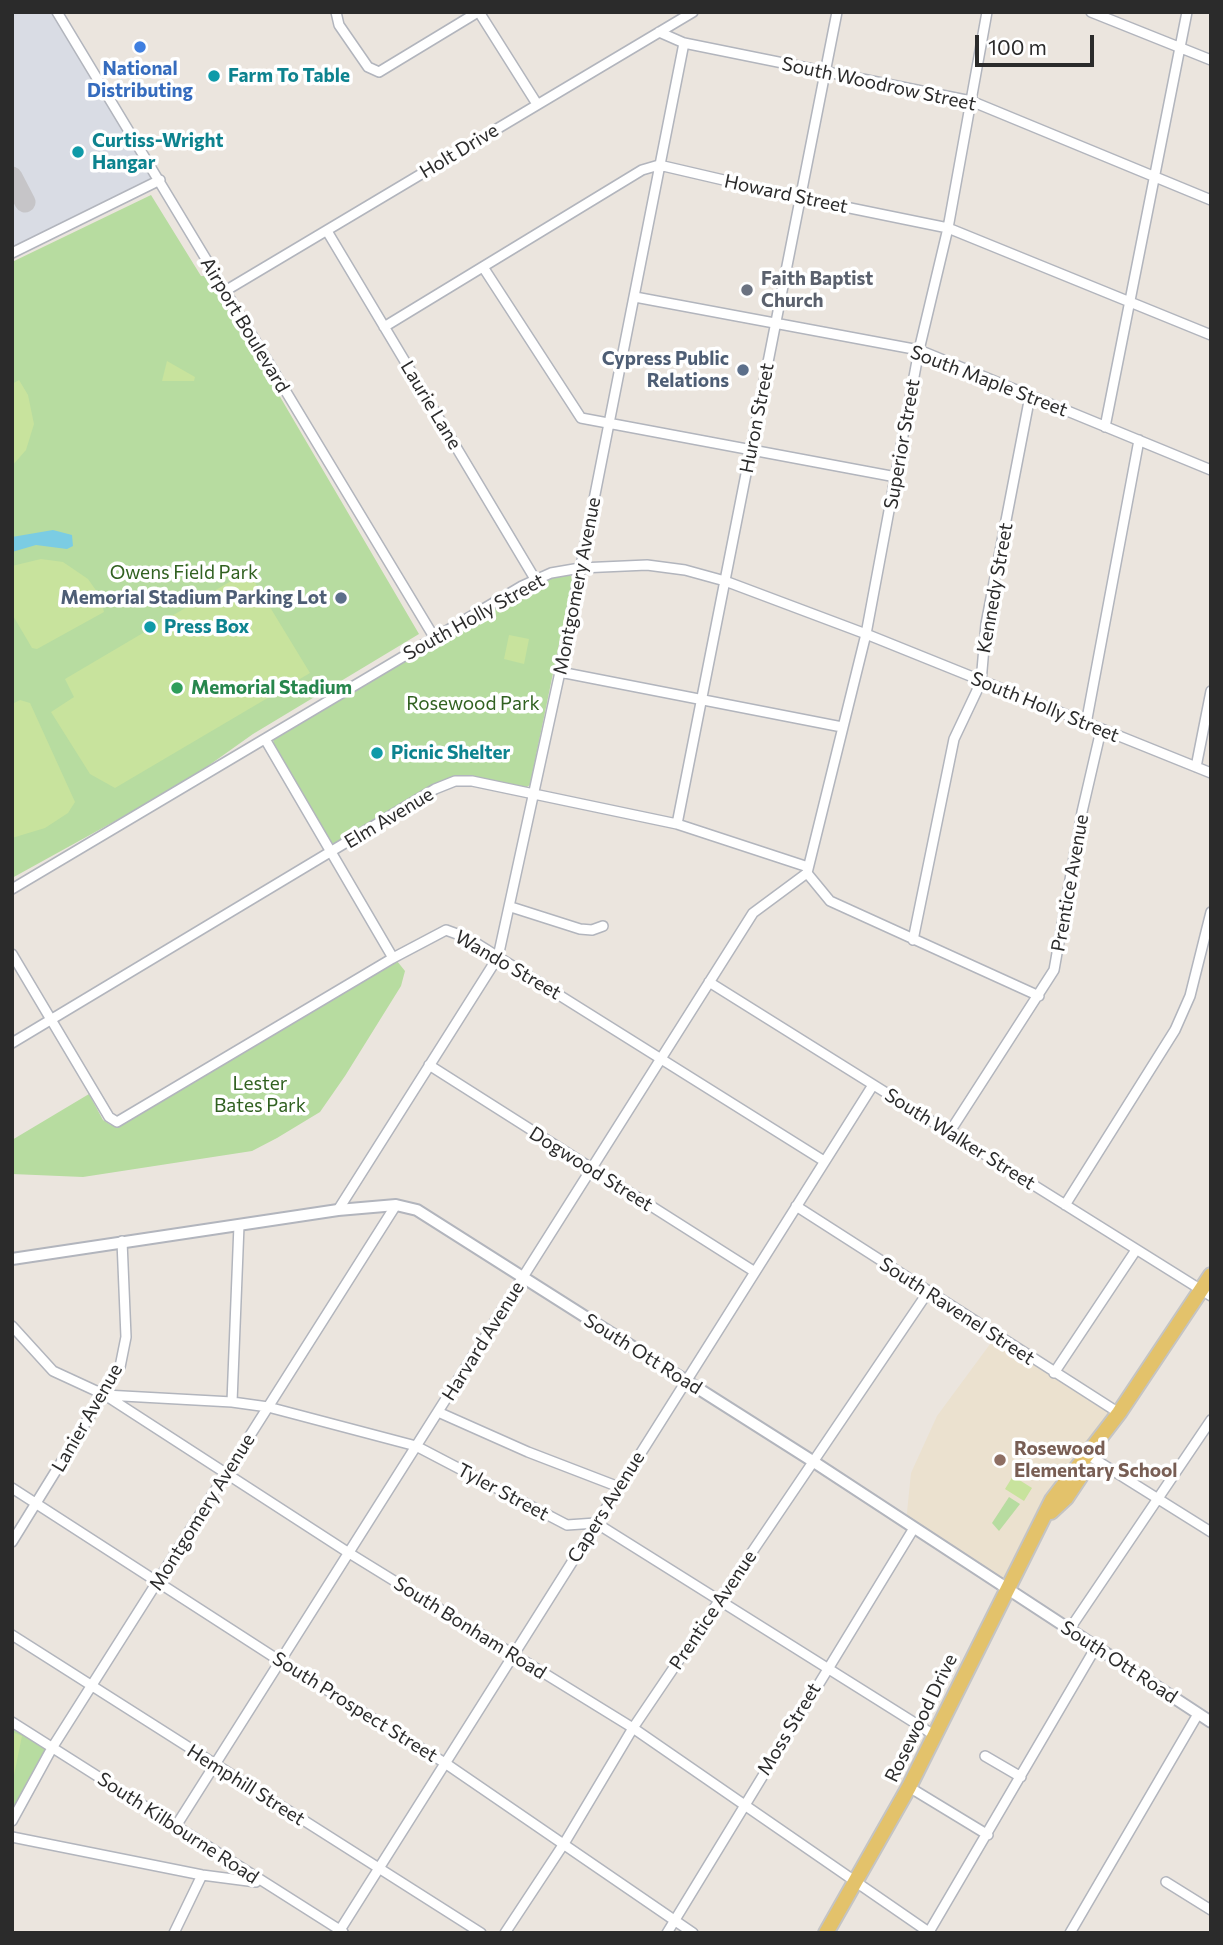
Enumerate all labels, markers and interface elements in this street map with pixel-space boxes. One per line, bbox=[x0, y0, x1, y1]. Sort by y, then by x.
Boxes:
scale bar bbox=[978, 21, 1097, 65]
text: 100 m bbox=[988, 34, 1047, 59]
marker: National Distributing bbox=[132, 39, 148, 55]
street label: South Woodrow Street bbox=[780, 52, 978, 116]
place label: National Distributing bbox=[87, 58, 193, 102]
place label: Farm To Table bbox=[228, 65, 350, 87]
marker: Farm To Table bbox=[206, 68, 222, 84]
street label: Holt Drive bbox=[416, 119, 502, 183]
place label: Curtiss-Wright Hangar bbox=[92, 130, 223, 174]
marker: Curtiss-Wright Hangar bbox=[70, 144, 86, 160]
street label: Howard Street bbox=[722, 170, 850, 218]
street label: Airport Boulevard bbox=[196, 253, 294, 397]
place label: Faith Baptist Church bbox=[761, 268, 873, 312]
marker: Faith Baptist Church bbox=[739, 282, 755, 298]
street label: South Maple Street bbox=[907, 340, 1071, 422]
place label: Cypress Public Relations bbox=[602, 348, 729, 392]
street label: Laurie Lane bbox=[396, 357, 466, 453]
street label: Huron Street bbox=[735, 361, 779, 475]
marker: Cypress Public Relations bbox=[735, 362, 751, 378]
street label: Superior Street bbox=[879, 377, 925, 511]
street label: Montgomery Avenue bbox=[549, 495, 605, 677]
street label: Kennedy Street bbox=[972, 521, 1018, 655]
park label: Owens Field Park bbox=[110, 562, 258, 584]
street label: South Holly Street bbox=[399, 569, 549, 665]
place label: Memorial Stadium Parking Lot bbox=[60, 587, 327, 609]
marker: Memorial Stadium Parking Lot bbox=[333, 590, 349, 606]
place label: Press Box bbox=[164, 616, 249, 638]
marker: Press Box bbox=[142, 619, 158, 635]
street label: South Holly Street bbox=[968, 667, 1122, 747]
place label: Memorial Stadium bbox=[191, 677, 352, 699]
marker: Memorial Stadium bbox=[169, 680, 185, 696]
park label: Rosewood Park bbox=[406, 693, 540, 715]
place label: Picnic Shelter bbox=[391, 742, 510, 764]
marker: Picnic Shelter bbox=[369, 745, 385, 761]
street label: Elm Avenue bbox=[340, 783, 438, 853]
street label: Prentice Avenue bbox=[1047, 812, 1093, 954]
street label: Wando Street bbox=[451, 925, 565, 1005]
park label: Lester Bates Park bbox=[214, 1073, 306, 1117]
street label: South Walker Street bbox=[880, 1083, 1040, 1195]
street label: Dogwood Street bbox=[525, 1122, 657, 1216]
street label: South Ravenel Street bbox=[875, 1252, 1039, 1370]
street label: Harvard Avenue bbox=[437, 1277, 529, 1405]
street label: South Ott Road bbox=[580, 1309, 706, 1399]
street label: Lanier Avenue bbox=[47, 1360, 127, 1476]
street label: Montgomery Avenue bbox=[144, 1429, 260, 1595]
place label: Rosewood Elementary School bbox=[1014, 1438, 1178, 1482]
street label: Capers Avenue bbox=[563, 1447, 649, 1567]
marker: Rosewood Elementary School bbox=[992, 1452, 1008, 1468]
street label: Tyler Street bbox=[453, 1458, 553, 1526]
street label: Prentice Avenue bbox=[665, 1546, 761, 1674]
street label: South Bonham Road bbox=[390, 1572, 550, 1684]
street label: South Ott Road bbox=[1056, 1616, 1182, 1708]
street label: South Prospect Street bbox=[268, 1647, 442, 1767]
street label: Rosewood Drive bbox=[880, 1650, 962, 1786]
street label: Moss Street bbox=[752, 1679, 826, 1779]
street label: Hemphill Street bbox=[183, 1740, 309, 1830]
street label: South Kilbourne Road bbox=[93, 1767, 263, 1889]

